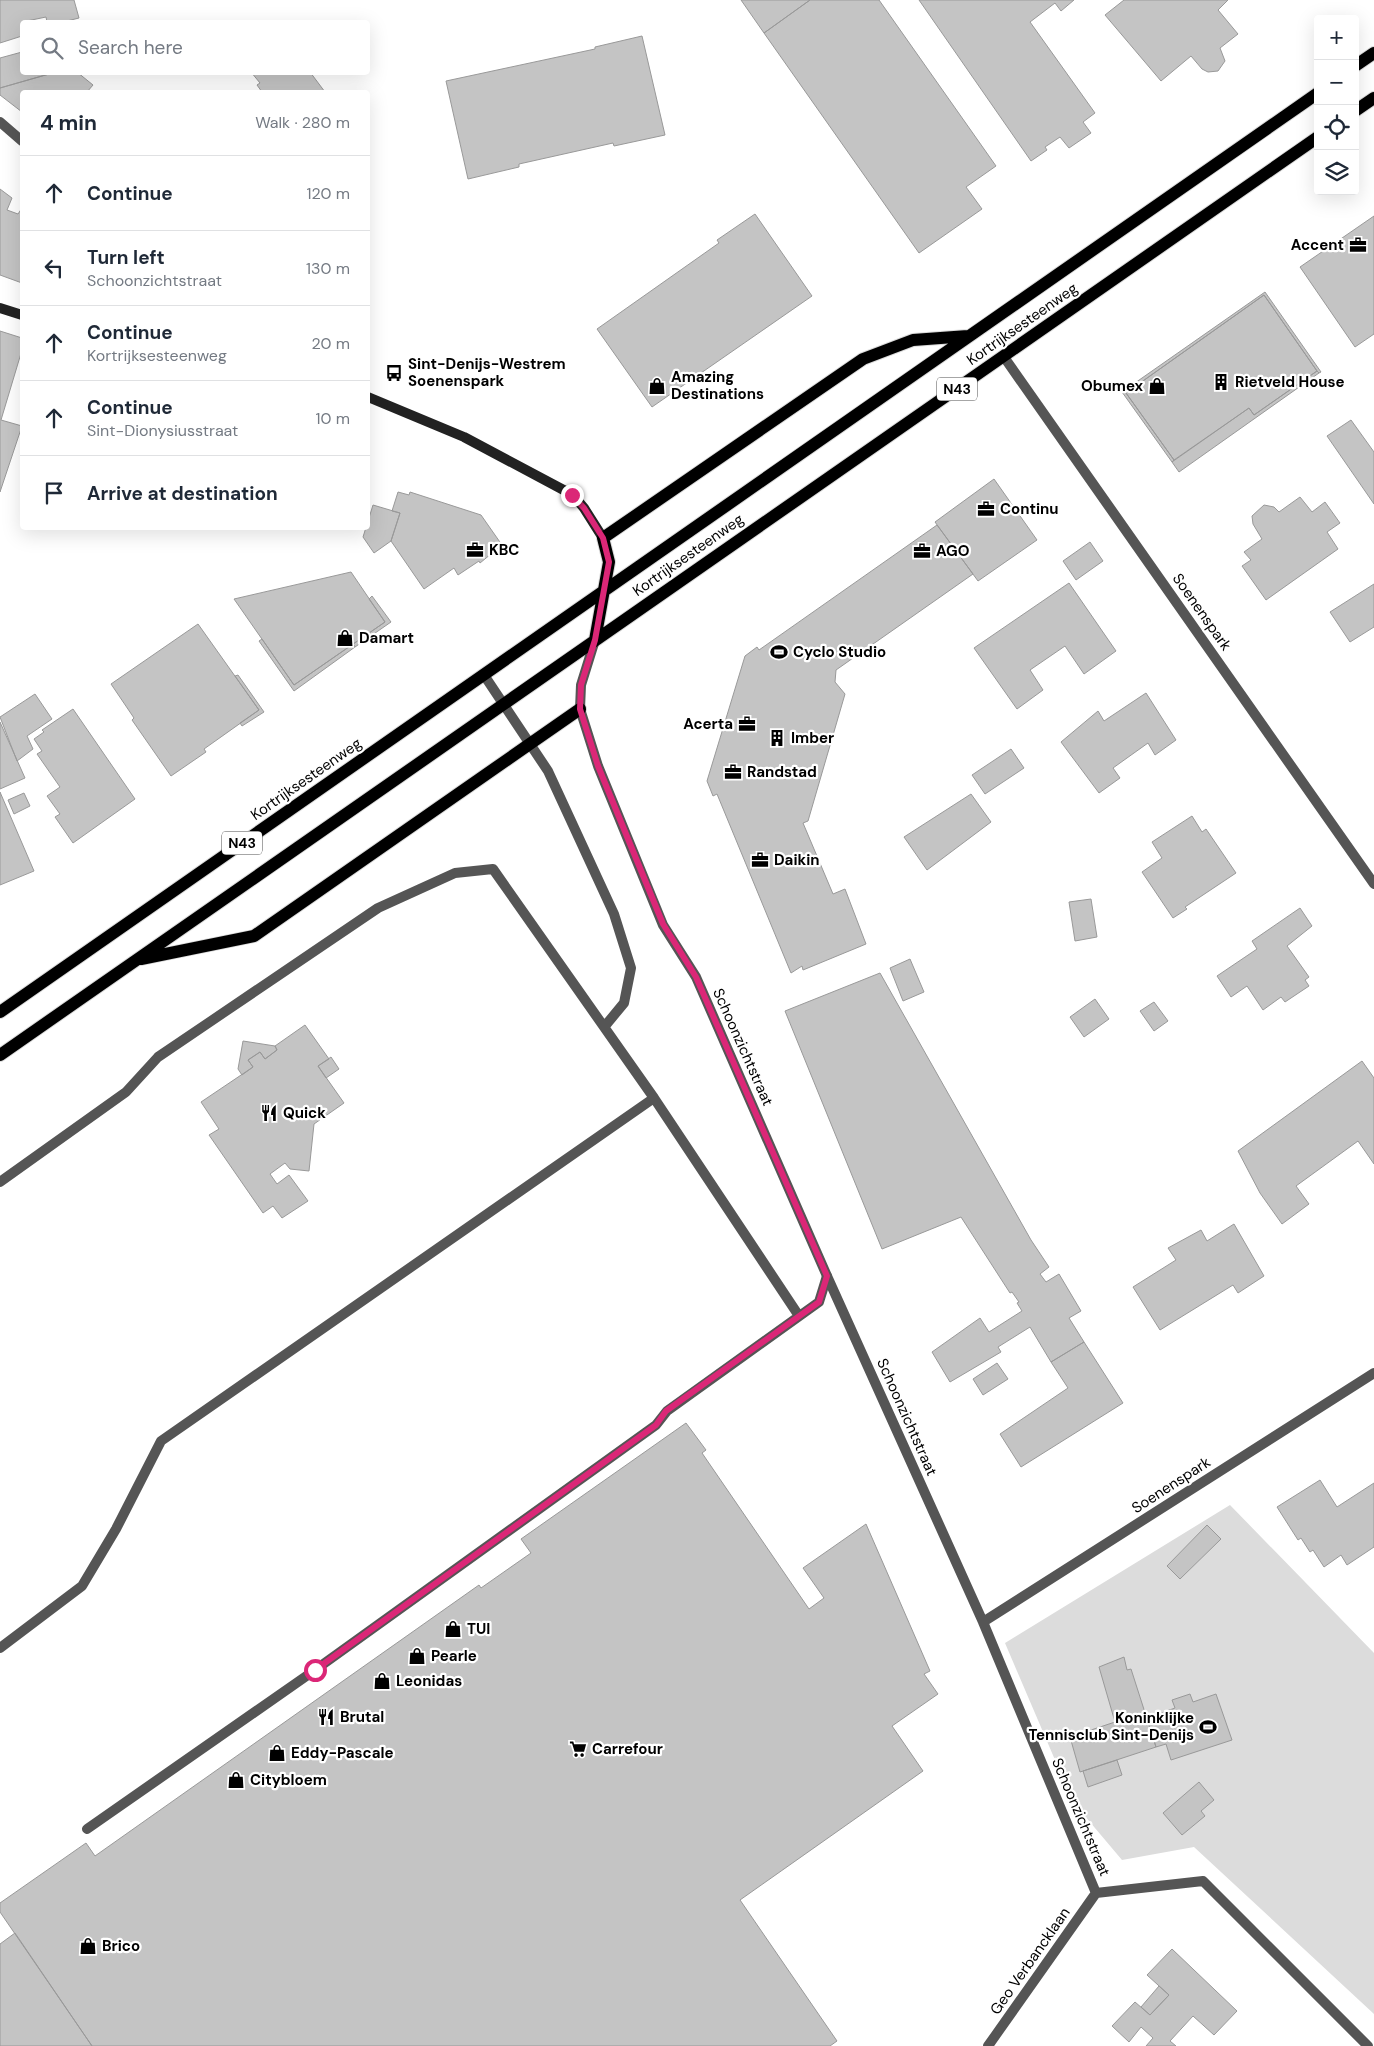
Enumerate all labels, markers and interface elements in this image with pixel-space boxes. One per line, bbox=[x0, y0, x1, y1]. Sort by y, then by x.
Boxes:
map controls bbox=[1314, 15, 1359, 195]
button: + bbox=[1314, 15, 1359, 60]
search box bbox=[20, 20, 370, 75]
icon: search bbox=[38, 34, 66, 62]
text: Search here bbox=[78, 35, 183, 60]
button: − bbox=[1314, 60, 1359, 105]
button: locate bbox=[1314, 105, 1359, 150]
text: 4 min bbox=[40, 109, 97, 137]
text: Walk · 280 m bbox=[255, 112, 350, 133]
button: layers bbox=[1314, 150, 1359, 195]
icon: ahead bbox=[40, 179, 68, 207]
text: Continue bbox=[87, 181, 173, 206]
text: 120 m bbox=[306, 183, 350, 204]
place label: Accent bbox=[1291, 235, 1344, 255]
office icon: Accent bbox=[1348, 235, 1368, 255]
text: Turn left bbox=[87, 245, 165, 270]
icon: left bbox=[40, 254, 68, 282]
text: 130 m bbox=[306, 258, 350, 279]
text: Schoonzichtstraat bbox=[87, 270, 222, 291]
street label: Kortrijksesteenweg bbox=[963, 278, 1081, 370]
text: Continue bbox=[87, 320, 173, 345]
icon: ahead bbox=[40, 329, 68, 357]
text: 20 m bbox=[311, 333, 350, 354]
text: Kortrijksesteenweg bbox=[87, 345, 227, 366]
place label: Sint-Denijs-Westrem Soenenspark bbox=[408, 354, 566, 391]
bus stop icon: Sint-Denijs-Westrem Soenenspark bbox=[384, 363, 404, 383]
place label: Amazing Destinations bbox=[671, 367, 764, 404]
building icon: Rietveld House bbox=[1211, 372, 1231, 392]
place label: Rietveld House bbox=[1235, 372, 1345, 392]
shop icon: Amazing Destinations bbox=[647, 376, 667, 396]
place label: Obumex bbox=[1081, 376, 1143, 396]
shop icon: Obumex bbox=[1147, 376, 1167, 396]
road number: N43 bbox=[937, 378, 977, 400]
text: Continue bbox=[87, 395, 173, 420]
icon: ahead bbox=[40, 404, 68, 432]
text: 10 m bbox=[316, 408, 350, 429]
text: Sint-Dionysiusstraat bbox=[87, 420, 238, 441]
icon: arrive bbox=[40, 479, 68, 507]
text: Arrive at destination bbox=[87, 481, 278, 506]
route end bbox=[561, 484, 584, 507]
office icon: Continu bbox=[976, 499, 996, 519]
place label: Continu bbox=[1000, 499, 1059, 519]
street label: Kortrijksesteenweg bbox=[629, 509, 747, 601]
office icon: KBC bbox=[465, 540, 485, 560]
place label: KBC bbox=[489, 540, 519, 560]
office icon: AGO bbox=[912, 541, 932, 561]
place label: AGO bbox=[936, 541, 970, 561]
street label: Soenenspark bbox=[1168, 569, 1236, 655]
shop icon: Damart bbox=[335, 628, 355, 648]
place label: Damart bbox=[359, 628, 414, 648]
sports icon: Cyclo Studio bbox=[769, 642, 789, 662]
place label: Cyclo Studio bbox=[793, 642, 886, 662]
place label: Acerta bbox=[683, 714, 733, 734]
office icon: Acerta bbox=[737, 714, 757, 734]
building icon: Imber bbox=[767, 728, 787, 748]
place label: Imber bbox=[791, 728, 834, 748]
street label: Kortrijksesteenweg bbox=[247, 733, 365, 825]
office icon: Randstad bbox=[723, 762, 743, 782]
place label: Randstad bbox=[747, 762, 817, 782]
road number: N43 bbox=[222, 831, 262, 854]
office icon: Daikin bbox=[750, 850, 770, 870]
place label: Daikin bbox=[774, 850, 820, 870]
street label: Schoonzichtstraat bbox=[708, 985, 778, 1109]
restaurant icon: Quick bbox=[259, 1103, 279, 1123]
place label: Quick bbox=[283, 1103, 326, 1123]
street label: Schoonzichtstraat bbox=[872, 1355, 942, 1479]
street label: Soenenspark bbox=[1128, 1452, 1215, 1518]
shop icon: TUI bbox=[443, 1619, 463, 1639]
place label: TUI bbox=[467, 1619, 490, 1639]
shop icon: Pearle bbox=[407, 1646, 427, 1666]
place label: Pearle bbox=[431, 1646, 477, 1666]
route start bbox=[304, 1659, 327, 1682]
shop icon: Leonidas bbox=[372, 1671, 392, 1691]
place label: Leonidas bbox=[396, 1671, 462, 1691]
restaurant icon: Brutal bbox=[316, 1707, 336, 1727]
place label: Brutal bbox=[340, 1707, 384, 1727]
place label: Koninklijke Tennisclub Sint-Denijs bbox=[1028, 1708, 1194, 1745]
sports icon: Koninklijke Tennisclub Sint-Denijs bbox=[1198, 1717, 1218, 1737]
supermarket icon: Carrefour bbox=[568, 1739, 588, 1759]
place label: Carrefour bbox=[592, 1739, 663, 1759]
shop icon: Eddy-Pascale bbox=[267, 1743, 287, 1763]
place label: Eddy-Pascale bbox=[291, 1743, 394, 1763]
street label: Schoonzichtstraat bbox=[1047, 1755, 1115, 1879]
shop icon: Citybloem bbox=[226, 1770, 246, 1790]
place label: Citybloem bbox=[250, 1770, 327, 1790]
street label: Geo Verbancklaan bbox=[986, 1903, 1074, 2019]
shop icon: Brico bbox=[78, 1936, 98, 1956]
place label: Brico bbox=[102, 1936, 140, 1956]

